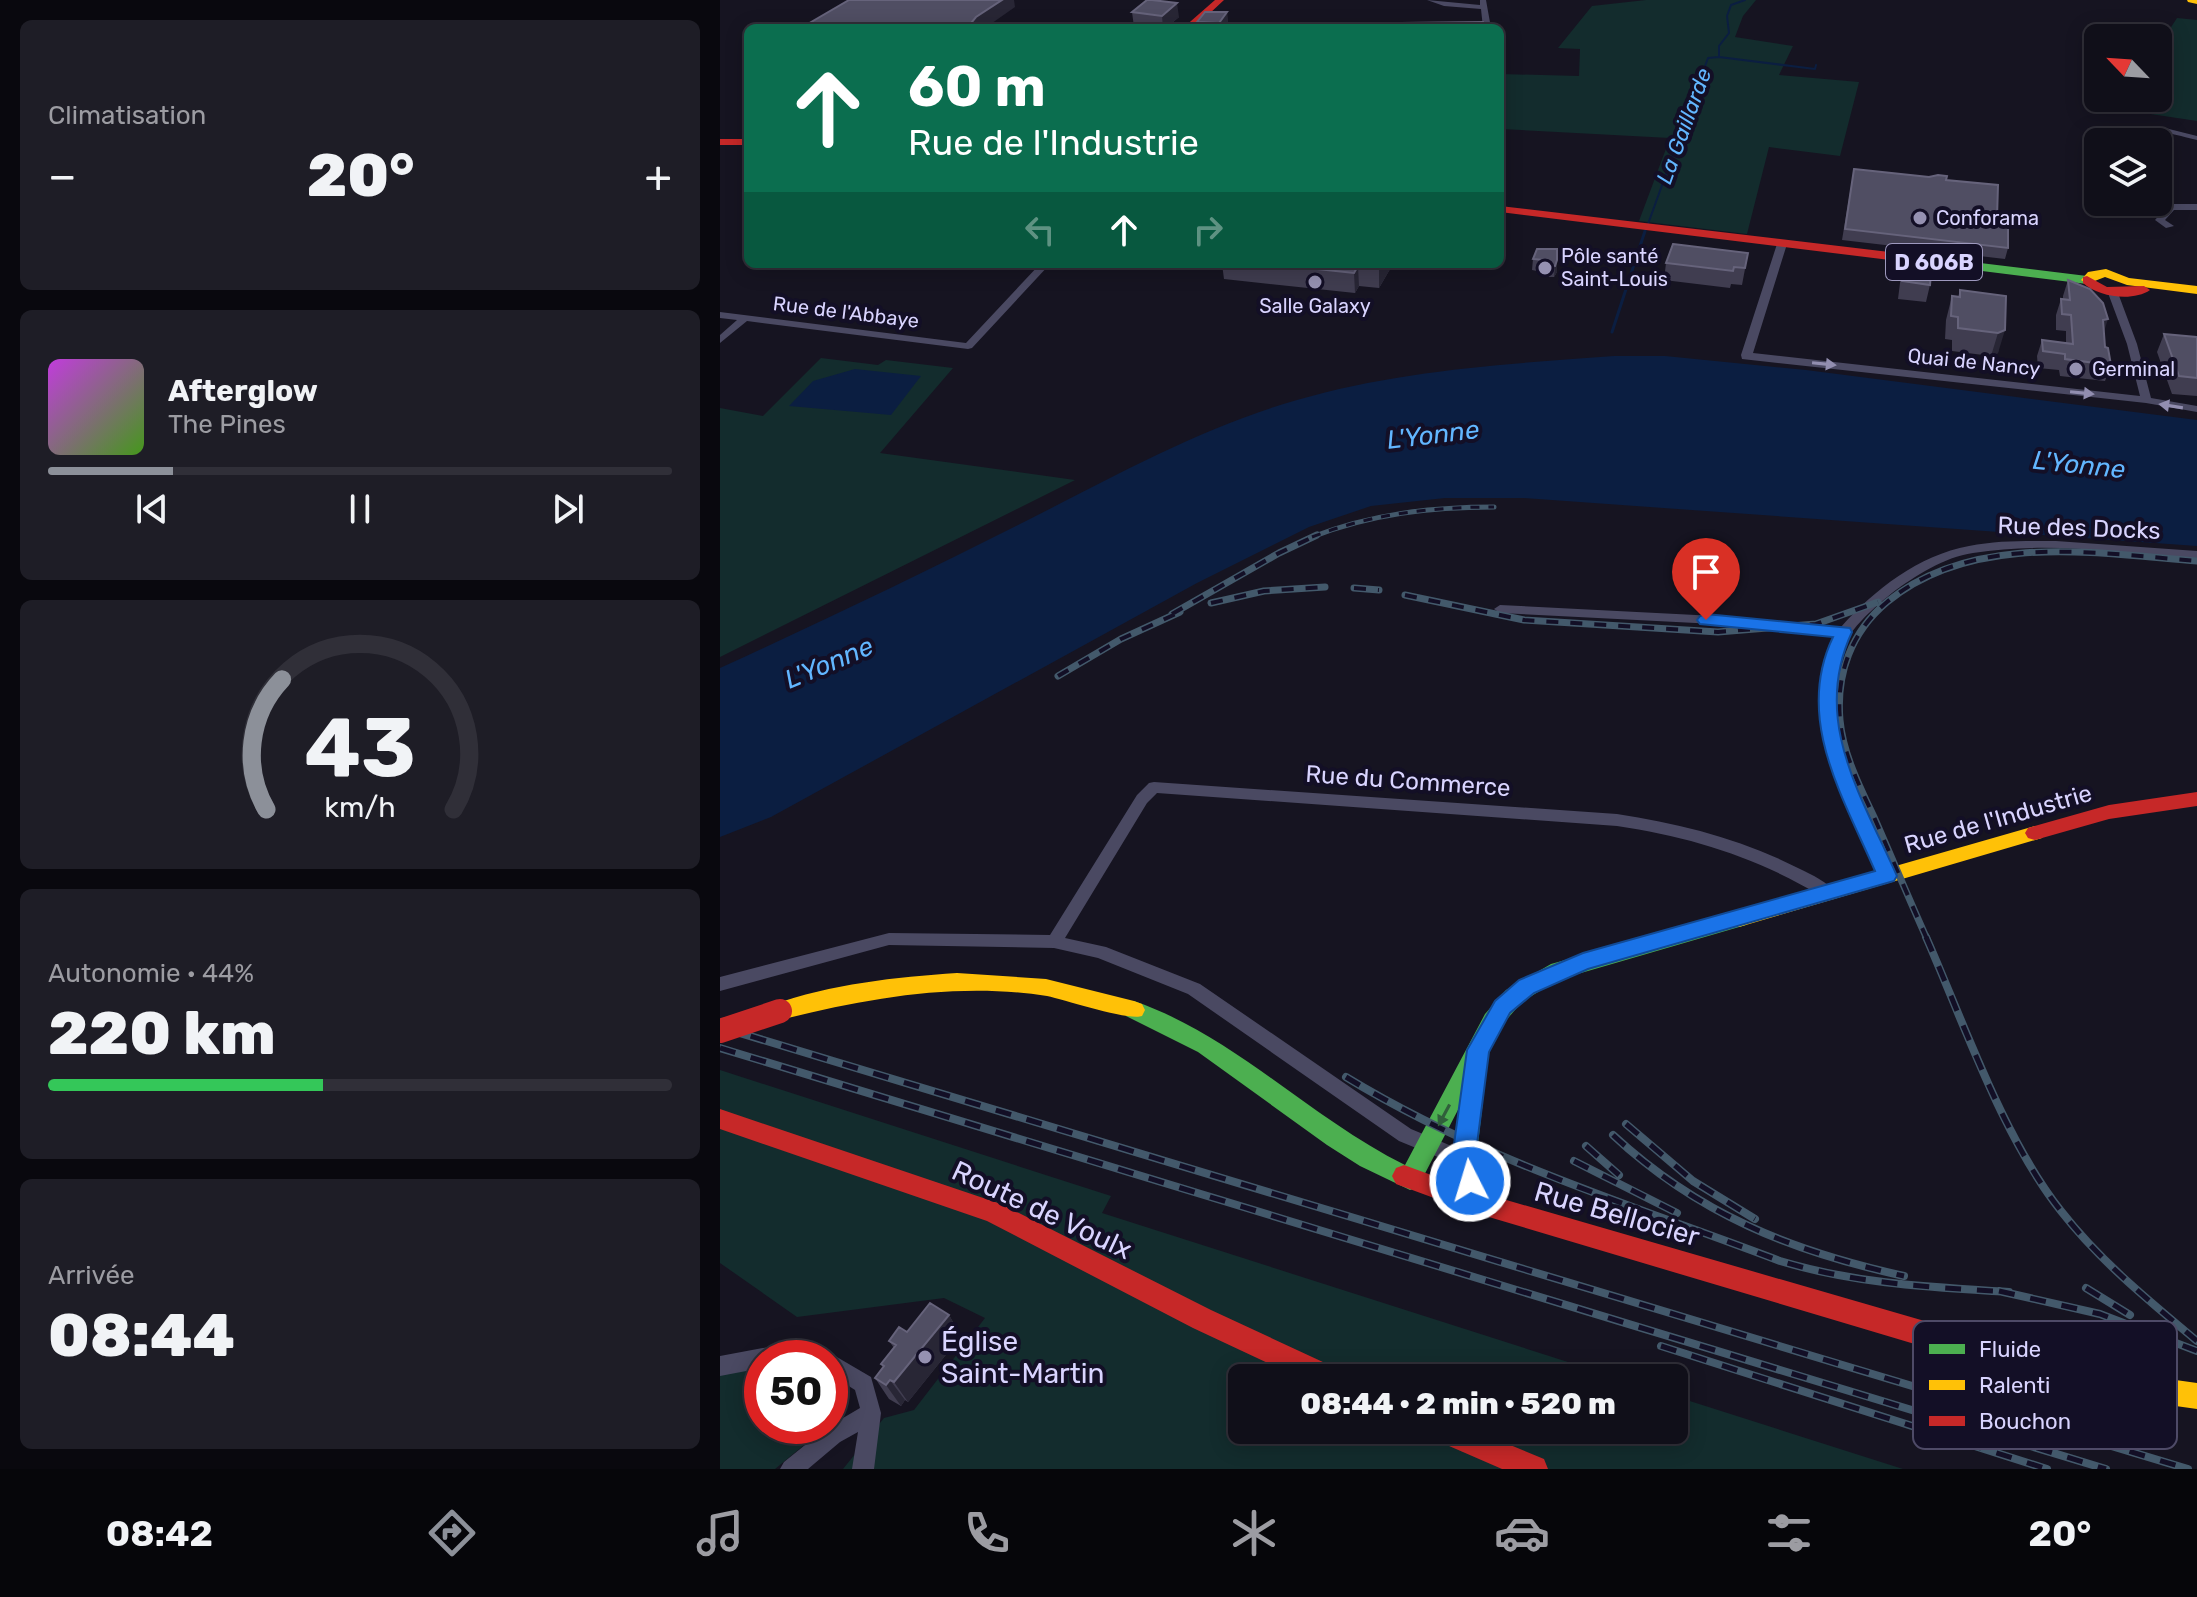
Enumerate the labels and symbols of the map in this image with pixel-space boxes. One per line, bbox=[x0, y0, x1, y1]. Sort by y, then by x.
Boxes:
north arrow bbox=[2084, 24, 2172, 112]
water label: La Gaillarde bbox=[1651, 65, 1717, 187]
place label: Conforama bbox=[1936, 206, 2039, 230]
marker: Conforama bbox=[1911, 209, 1929, 227]
place label: Pôle santé Saint-Louis bbox=[1561, 244, 1668, 291]
road number: D 606B bbox=[1886, 244, 1982, 280]
marker: Pôle santé Saint-Louis bbox=[1536, 259, 1554, 277]
marker: Salle Galaxy bbox=[1306, 273, 1324, 291]
street label: Rue de l'Abbaye bbox=[772, 291, 920, 333]
place label: Salle Galaxy bbox=[1259, 294, 1371, 318]
street label: Quai de Nancy bbox=[1907, 343, 2041, 381]
one-way arrow bbox=[1811, 357, 1836, 370]
place label: Germinal bbox=[2092, 357, 2175, 381]
marker: Germinal bbox=[2067, 360, 2085, 378]
one-way arrow bbox=[2070, 386, 2095, 399]
one-way arrow bbox=[2158, 399, 2183, 412]
water label: L'Yonne bbox=[1385, 414, 1481, 456]
water label: L'Yonne bbox=[2031, 445, 2127, 485]
street label: Rue des Docks bbox=[1997, 511, 2161, 545]
pin bbox=[1672, 538, 1740, 620]
water label: L'Yonne bbox=[780, 630, 878, 695]
street label: Rue du Commerce bbox=[1305, 760, 1511, 802]
street label: Rue de l'Industrie bbox=[1901, 779, 2095, 859]
one-way arrow bbox=[1438, 1103, 1451, 1126]
position arrow bbox=[1428, 1139, 1512, 1223]
street label: Route de Voulx bbox=[947, 1154, 1137, 1266]
street label: Rue Bellocier bbox=[1531, 1175, 1704, 1253]
legend bbox=[1913, 1321, 2177, 1449]
place label: Église Saint-Martin bbox=[941, 1325, 1104, 1390]
text: Fluide bbox=[1979, 1336, 2041, 1363]
speed limit sign: 50 bbox=[744, 1340, 848, 1444]
marker: Église Saint-Martin bbox=[916, 1348, 934, 1366]
text: Ralenti bbox=[1979, 1372, 2050, 1399]
text: Bouchon bbox=[1979, 1408, 2071, 1435]

